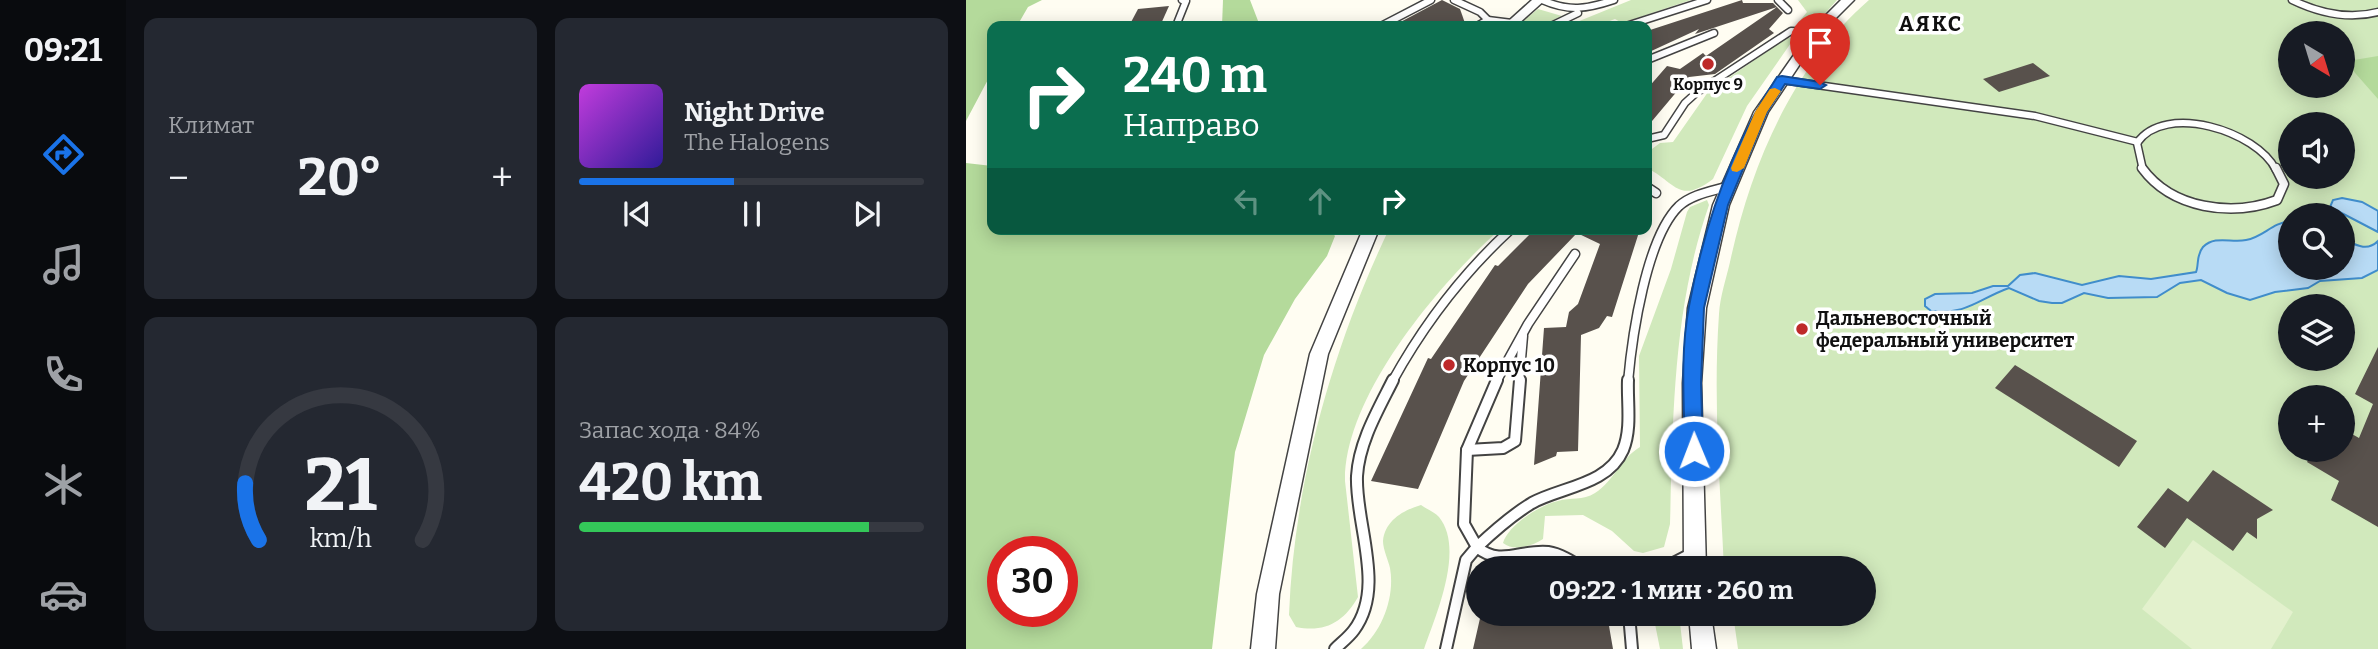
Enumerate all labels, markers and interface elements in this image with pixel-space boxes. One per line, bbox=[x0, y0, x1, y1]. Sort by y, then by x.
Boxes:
district label: АЯКС bbox=[1899, 11, 1963, 37]
pin bbox=[1790, 13, 1850, 85]
north arrow bbox=[2278, 21, 2356, 98]
map controls bbox=[2278, 21, 2355, 462]
icon: arrive bbox=[1801, 24, 1839, 62]
text: 09:21 bbox=[24, 31, 102, 69]
text: 240 m bbox=[1123, 46, 1267, 105]
icon: right bbox=[1008, 49, 1099, 140]
marker: Корпус 9 bbox=[1700, 56, 1716, 72]
place label: Корпус 9 bbox=[1673, 75, 1743, 94]
text: Night Drive bbox=[684, 97, 825, 128]
text: Направо bbox=[1123, 106, 1260, 144]
text: Климат bbox=[168, 111, 254, 139]
button: sound bbox=[2278, 112, 2355, 189]
text: The Halogens bbox=[684, 128, 830, 156]
icon: directions bbox=[39, 130, 88, 179]
text: 20° bbox=[298, 146, 382, 209]
text: − bbox=[168, 155, 189, 201]
text: + bbox=[491, 155, 513, 201]
icon: left bbox=[1228, 182, 1266, 220]
icon: ahead bbox=[1301, 182, 1339, 220]
icon: right bbox=[1374, 182, 1412, 220]
icon: previous bbox=[618, 195, 656, 233]
icon: pause bbox=[733, 195, 771, 233]
icon: next bbox=[848, 195, 886, 233]
button: search bbox=[2278, 203, 2355, 280]
icon: music bbox=[39, 240, 88, 289]
button: layers bbox=[2278, 294, 2355, 371]
place label: Дальневосточный федеральный университет bbox=[1816, 307, 2075, 352]
marker: Дальневосточный федеральный университет bbox=[1794, 321, 1810, 337]
icon: phone bbox=[39, 350, 88, 399]
place label: Корпус 10 bbox=[1463, 354, 1555, 377]
marker: Корпус 10 bbox=[1441, 357, 1457, 373]
button: + bbox=[2278, 385, 2355, 462]
position arrow bbox=[1657, 414, 1731, 488]
text: Запас хода · 84% bbox=[579, 416, 761, 444]
text: 21 bbox=[304, 442, 377, 529]
text: 420 km bbox=[579, 451, 762, 514]
icon: climate bbox=[39, 460, 88, 509]
text: km/h bbox=[310, 524, 372, 554]
speed limit sign: 30 bbox=[987, 536, 1078, 627]
icon: car bbox=[39, 570, 88, 619]
text: 09:22 · 1 мин · 260 m bbox=[1549, 575, 1793, 606]

